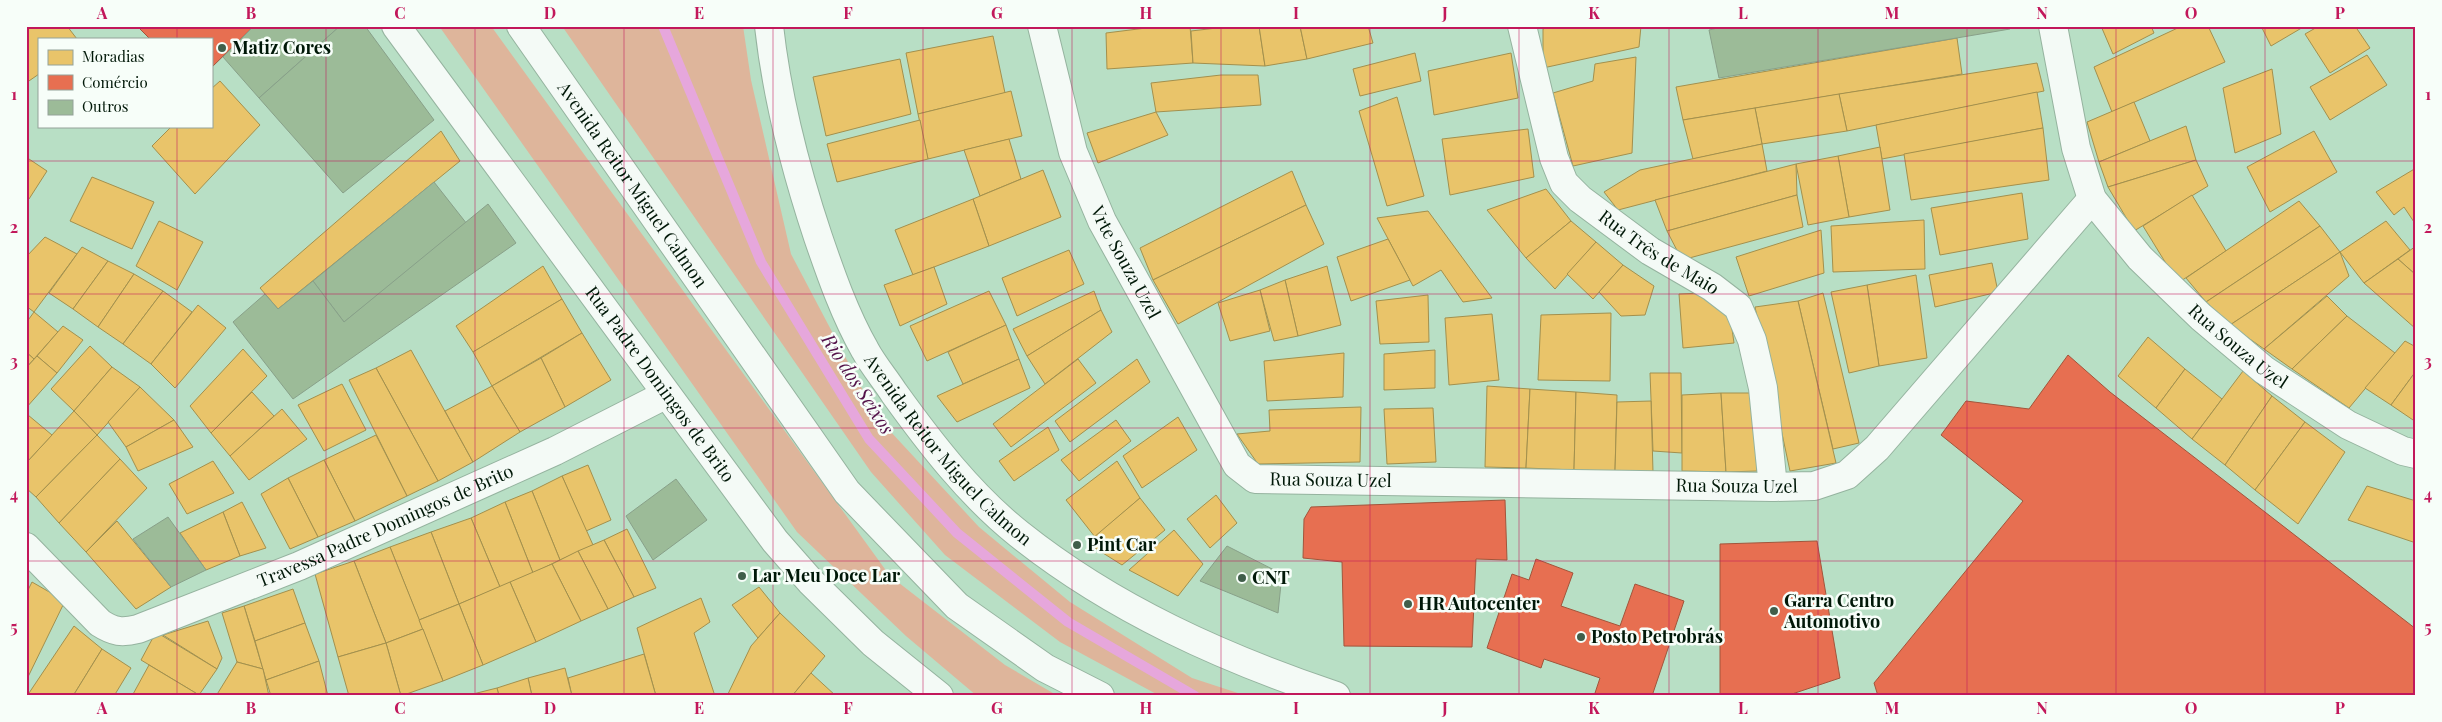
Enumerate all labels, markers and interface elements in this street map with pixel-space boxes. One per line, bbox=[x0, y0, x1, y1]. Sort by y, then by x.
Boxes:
text: A bbox=[96, 2, 108, 23]
text: B bbox=[246, 2, 257, 23]
text: C bbox=[394, 2, 406, 23]
text: D bbox=[544, 2, 556, 23]
text: E bbox=[694, 2, 704, 23]
text: F bbox=[843, 2, 853, 23]
text: G bbox=[991, 2, 1003, 23]
text: H bbox=[1140, 2, 1153, 23]
text: I bbox=[1293, 2, 1299, 23]
text: J bbox=[1441, 2, 1448, 23]
text: K bbox=[1588, 2, 1600, 23]
text: L bbox=[1738, 2, 1748, 23]
text: M bbox=[1885, 2, 1900, 23]
text: N bbox=[2036, 2, 2048, 23]
text: O bbox=[2185, 2, 2197, 23]
text: P bbox=[2335, 2, 2345, 23]
place label: Matiz Cores bbox=[232, 35, 331, 59]
legend bbox=[38, 38, 212, 128]
marker: Matiz Cores bbox=[216, 42, 228, 54]
text: Moradias bbox=[82, 46, 144, 66]
text: Comércio bbox=[82, 72, 148, 92]
street label: Avenida Reitor Miguel Calmon bbox=[552, 76, 714, 292]
text: 1 bbox=[11, 83, 17, 104]
text: 1 bbox=[2425, 83, 2431, 104]
text: Outros bbox=[82, 96, 128, 116]
street label: Vrte Souza Uzel bbox=[1086, 201, 1167, 323]
street label: Rua Três de Maio bbox=[1594, 204, 1725, 300]
text: 2 bbox=[10, 216, 18, 237]
text: 2 bbox=[2424, 216, 2432, 237]
street label: Rua Padre Domingos de Brito bbox=[580, 281, 741, 487]
street label: Rua Souza Uzel bbox=[2184, 298, 2293, 394]
water label: Rio dos Seixos bbox=[816, 327, 901, 439]
street label: Avenida Reitor Miguel Calmon bbox=[859, 348, 1037, 551]
text: 3 bbox=[10, 350, 18, 371]
text: 3 bbox=[2424, 350, 2432, 371]
street label: Travessa Padre Domingos de Brito bbox=[254, 458, 517, 592]
street label: Rua Souza Uzel bbox=[1270, 466, 1392, 492]
street label: Rua Souza Uzel bbox=[1675, 472, 1798, 498]
text: 4 bbox=[10, 483, 18, 504]
text: 4 bbox=[2424, 483, 2432, 504]
place label: Pint Car bbox=[1087, 532, 1157, 556]
marker: Pint Car bbox=[1071, 539, 1083, 551]
place label: Lar Meu Doce Lar bbox=[752, 563, 901, 587]
place label: CNT bbox=[1252, 565, 1290, 589]
marker: Lar Meu Doce Lar bbox=[736, 570, 748, 582]
marker: CNT bbox=[1236, 572, 1248, 584]
place label: Garra Centro Automotivo bbox=[1783, 588, 1894, 633]
place label: HR Autocenter bbox=[1418, 591, 1540, 615]
marker: HR Autocenter bbox=[1402, 598, 1414, 610]
marker: Garra Centro Automotivo bbox=[1768, 605, 1780, 617]
text: 5 bbox=[10, 616, 18, 637]
text: 5 bbox=[2424, 616, 2432, 637]
place label: Posto Petrobrás bbox=[1591, 624, 1723, 648]
marker: Posto Petrobrás bbox=[1575, 631, 1587, 643]
text: A bbox=[96, 697, 108, 718]
text: B bbox=[246, 697, 257, 718]
text: C bbox=[394, 697, 406, 718]
text: D bbox=[544, 697, 556, 718]
text: E bbox=[694, 697, 704, 718]
text: F bbox=[843, 697, 853, 718]
text: G bbox=[991, 697, 1003, 718]
text: H bbox=[1140, 697, 1153, 718]
text: I bbox=[1293, 697, 1299, 718]
text: J bbox=[1441, 697, 1448, 718]
text: K bbox=[1588, 697, 1600, 718]
text: L bbox=[1738, 697, 1748, 718]
text: M bbox=[1885, 697, 1900, 718]
text: N bbox=[2036, 697, 2048, 718]
text: O bbox=[2185, 697, 2197, 718]
text: P bbox=[2335, 697, 2345, 718]

